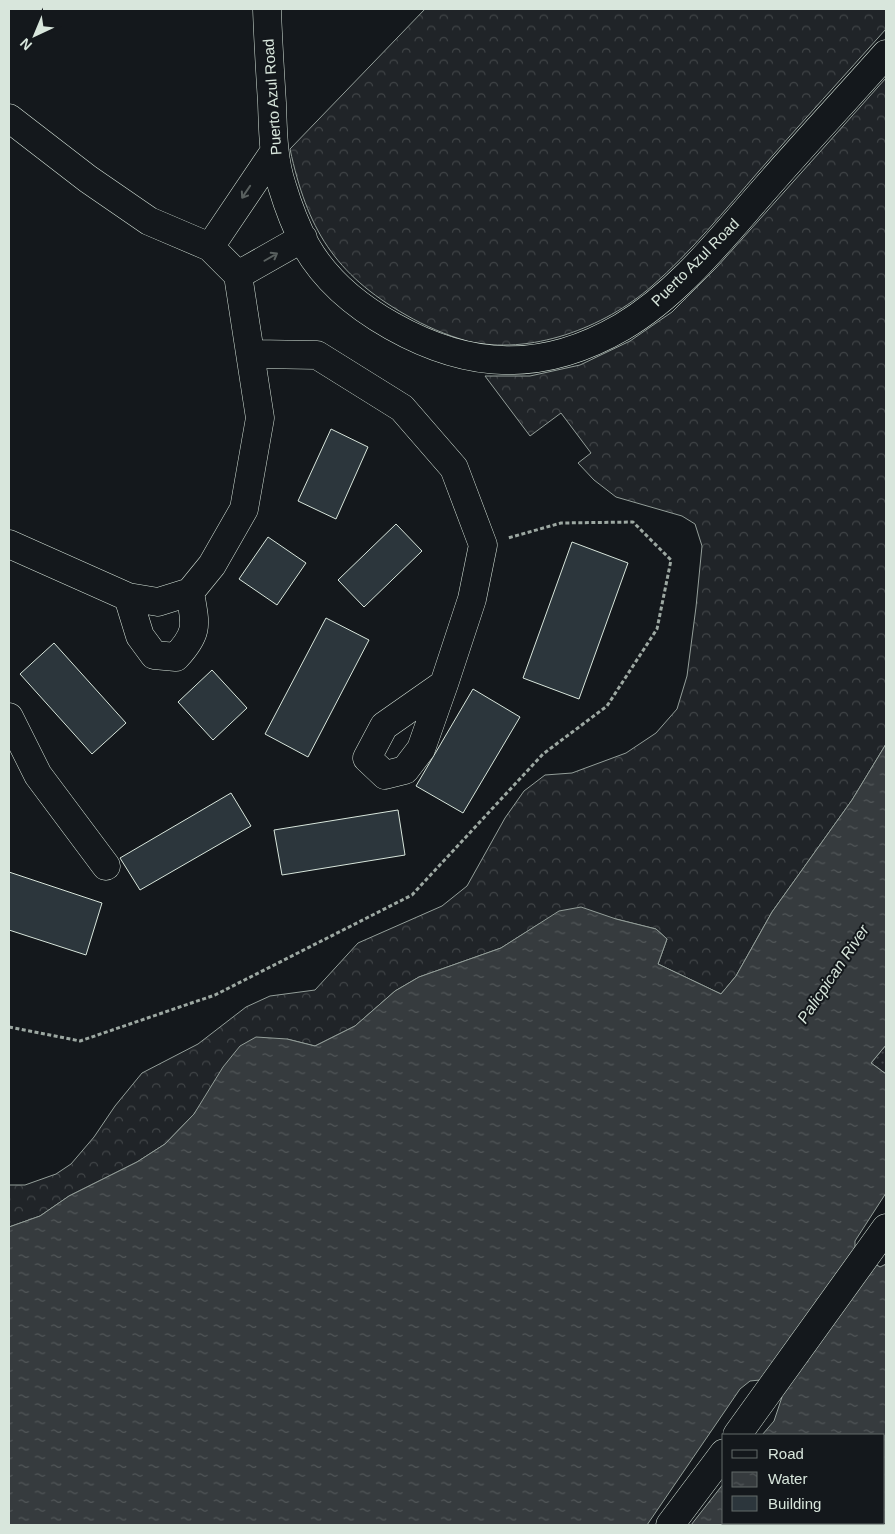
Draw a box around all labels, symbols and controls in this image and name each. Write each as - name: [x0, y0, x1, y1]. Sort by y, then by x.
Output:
- north arrow: [10, 10, 60, 60]
- text: N: [17, 35, 35, 54]
- street label: Puerto Azul Road: [259, 38, 285, 156]
- one-way arrow: [241, 185, 252, 199]
- street label: Puerto Azul Road: [648, 215, 742, 309]
- one-way arrow: [263, 252, 278, 262]
- water label: Palicpican River: [794, 921, 872, 1026]
- legend: [722, 1434, 885, 1524]
- text: Road: [768, 1445, 804, 1462]
- text: Water: [768, 1470, 807, 1487]
- text: Building: [768, 1495, 821, 1512]

